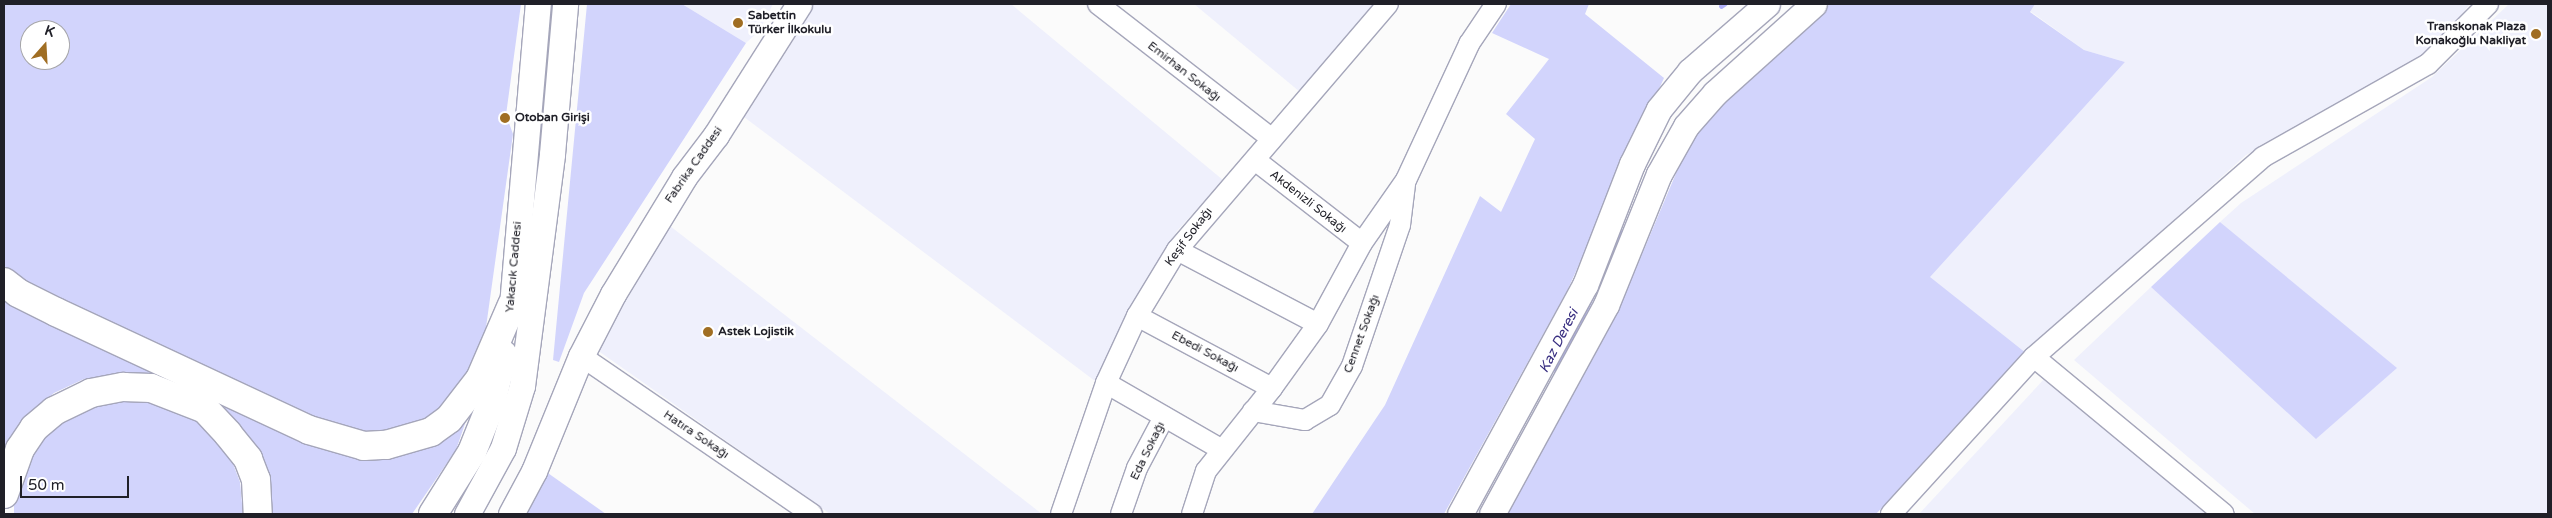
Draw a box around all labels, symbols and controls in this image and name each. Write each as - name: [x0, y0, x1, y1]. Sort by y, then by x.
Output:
- place label: Sabettin Türker İlkokulu: [748, 9, 832, 37]
- marker: Sabettin Türker İlkokulu: [732, 17, 744, 29]
- north arrow: [20, 20, 70, 70]
- place label: Transkonak Plaza Konakoğlu Nakliyat: [2415, 20, 2526, 48]
- text: K: [43, 22, 57, 41]
- marker: Transkonak Plaza Konakoğlu Nakliyat: [2530, 28, 2542, 40]
- street label: Emirhan Sokağı: [1144, 39, 1224, 105]
- place label: Otoban Girişi: [515, 111, 590, 125]
- marker: Otoban Girişi: [499, 112, 511, 124]
- street label: Fabrika Caddesi: [662, 124, 726, 206]
- street label: Akdenizli Sokağı: [1267, 168, 1349, 236]
- street label: Keşif Sokağı: [1162, 205, 1216, 269]
- street label: Yakacık Caddesi: [503, 221, 525, 313]
- street label: Cennet Sokağı: [1341, 293, 1383, 375]
- water label: Kaz Deresi: [1536, 306, 1582, 376]
- place label: Astek Lojistik: [718, 325, 794, 339]
- marker: Astek Lojistik: [702, 326, 714, 338]
- street label: Ebedi Sokağı: [1169, 328, 1241, 376]
- street label: Hatıra Sokağı: [660, 408, 732, 462]
- street label: Eda Sokağı: [1128, 419, 1168, 483]
- scale bar: [22, 466, 131, 498]
- text: 50 m: [28, 476, 65, 494]

